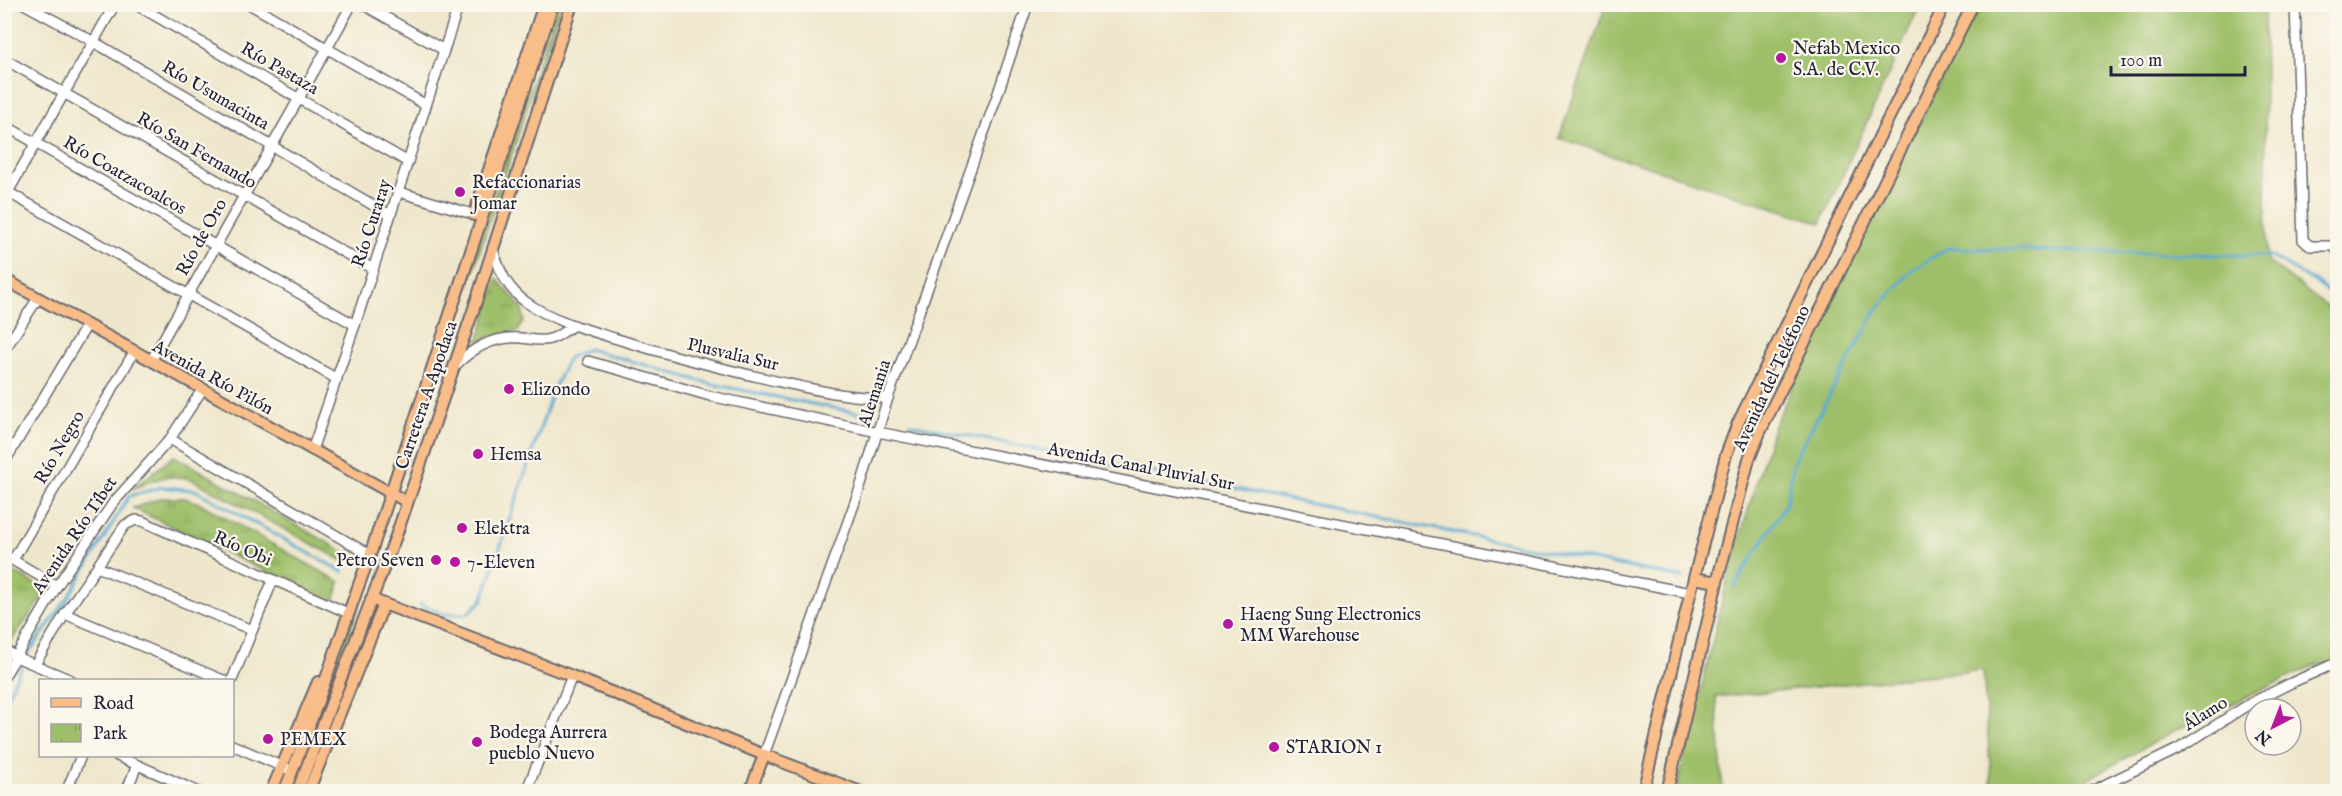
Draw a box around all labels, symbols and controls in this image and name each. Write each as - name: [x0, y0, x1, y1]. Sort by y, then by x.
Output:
- street label: Río Pastaza: [236, 38, 323, 101]
- place label: Nefab Mexico S.A. de C.V.: [1793, 38, 1900, 82]
- scale bar: [2111, 39, 2244, 77]
- text: 100 m: [2120, 50, 2162, 73]
- marker: Nefab Mexico S.A. de C.V.: [1774, 51, 1788, 65]
- street label: Río Usumacinta: [157, 56, 273, 136]
- street label: Río San Fernando: [132, 108, 261, 195]
- street label: Río Coatzacoalcos: [59, 132, 190, 221]
- place label: Refaccionarias Jomar: [470, 172, 581, 216]
- street label: Río Curaray: [347, 176, 398, 271]
- marker: Refaccionarias Jomar: [453, 185, 467, 199]
- street label: Río de Oro: [172, 195, 233, 280]
- street label: Avenida del Teléfono: [1728, 302, 1816, 456]
- street label: Carretera A Apodaca: [391, 318, 464, 473]
- street label: Plusvalia Sur: [685, 334, 781, 377]
- street label: Avenida Río Pilón: [147, 335, 277, 421]
- street label: Alemania: [853, 357, 897, 431]
- place label: Elizondo: [521, 379, 590, 402]
- marker: Elizondo: [502, 382, 516, 396]
- street label: Río Negro: [30, 407, 91, 489]
- street label: Avenida Canal Pluvial Sur: [1044, 438, 1236, 497]
- place label: Hemsa: [490, 444, 542, 467]
- marker: Hemsa: [471, 447, 485, 461]
- street label: Avenida Río Tíbet: [27, 473, 123, 600]
- place label: Elektra: [474, 518, 530, 541]
- marker: Elektra: [455, 521, 469, 535]
- street label: Río Obi: [210, 526, 275, 572]
- place label: Petro Seven: [336, 550, 424, 573]
- place label: 7-Eleven: [467, 552, 536, 575]
- marker: Petro Seven: [429, 553, 443, 567]
- marker: 7-Eleven: [448, 555, 462, 569]
- place label: Haeng Sung Electronics MM Warehouse: [1240, 604, 1421, 648]
- marker: Haeng Sung Electronics MM Warehouse: [1221, 617, 1235, 631]
- legend: [39, 679, 234, 757]
- street label: Álamo: [2177, 690, 2233, 737]
- text: Road: [93, 693, 134, 716]
- north arrow: [2243, 697, 2303, 757]
- place label: Bodega Aurrera pueblo Nuevo: [489, 722, 608, 766]
- text: Park: [93, 723, 128, 746]
- text: N: [2252, 724, 2277, 749]
- place label: PEMEX: [280, 729, 347, 752]
- marker: PEMEX: [261, 732, 275, 746]
- marker: Bodega Aurrera pueblo Nuevo: [470, 735, 484, 749]
- place label: STARION 1: [1286, 737, 1382, 760]
- marker: STARION 1: [1267, 740, 1281, 754]

